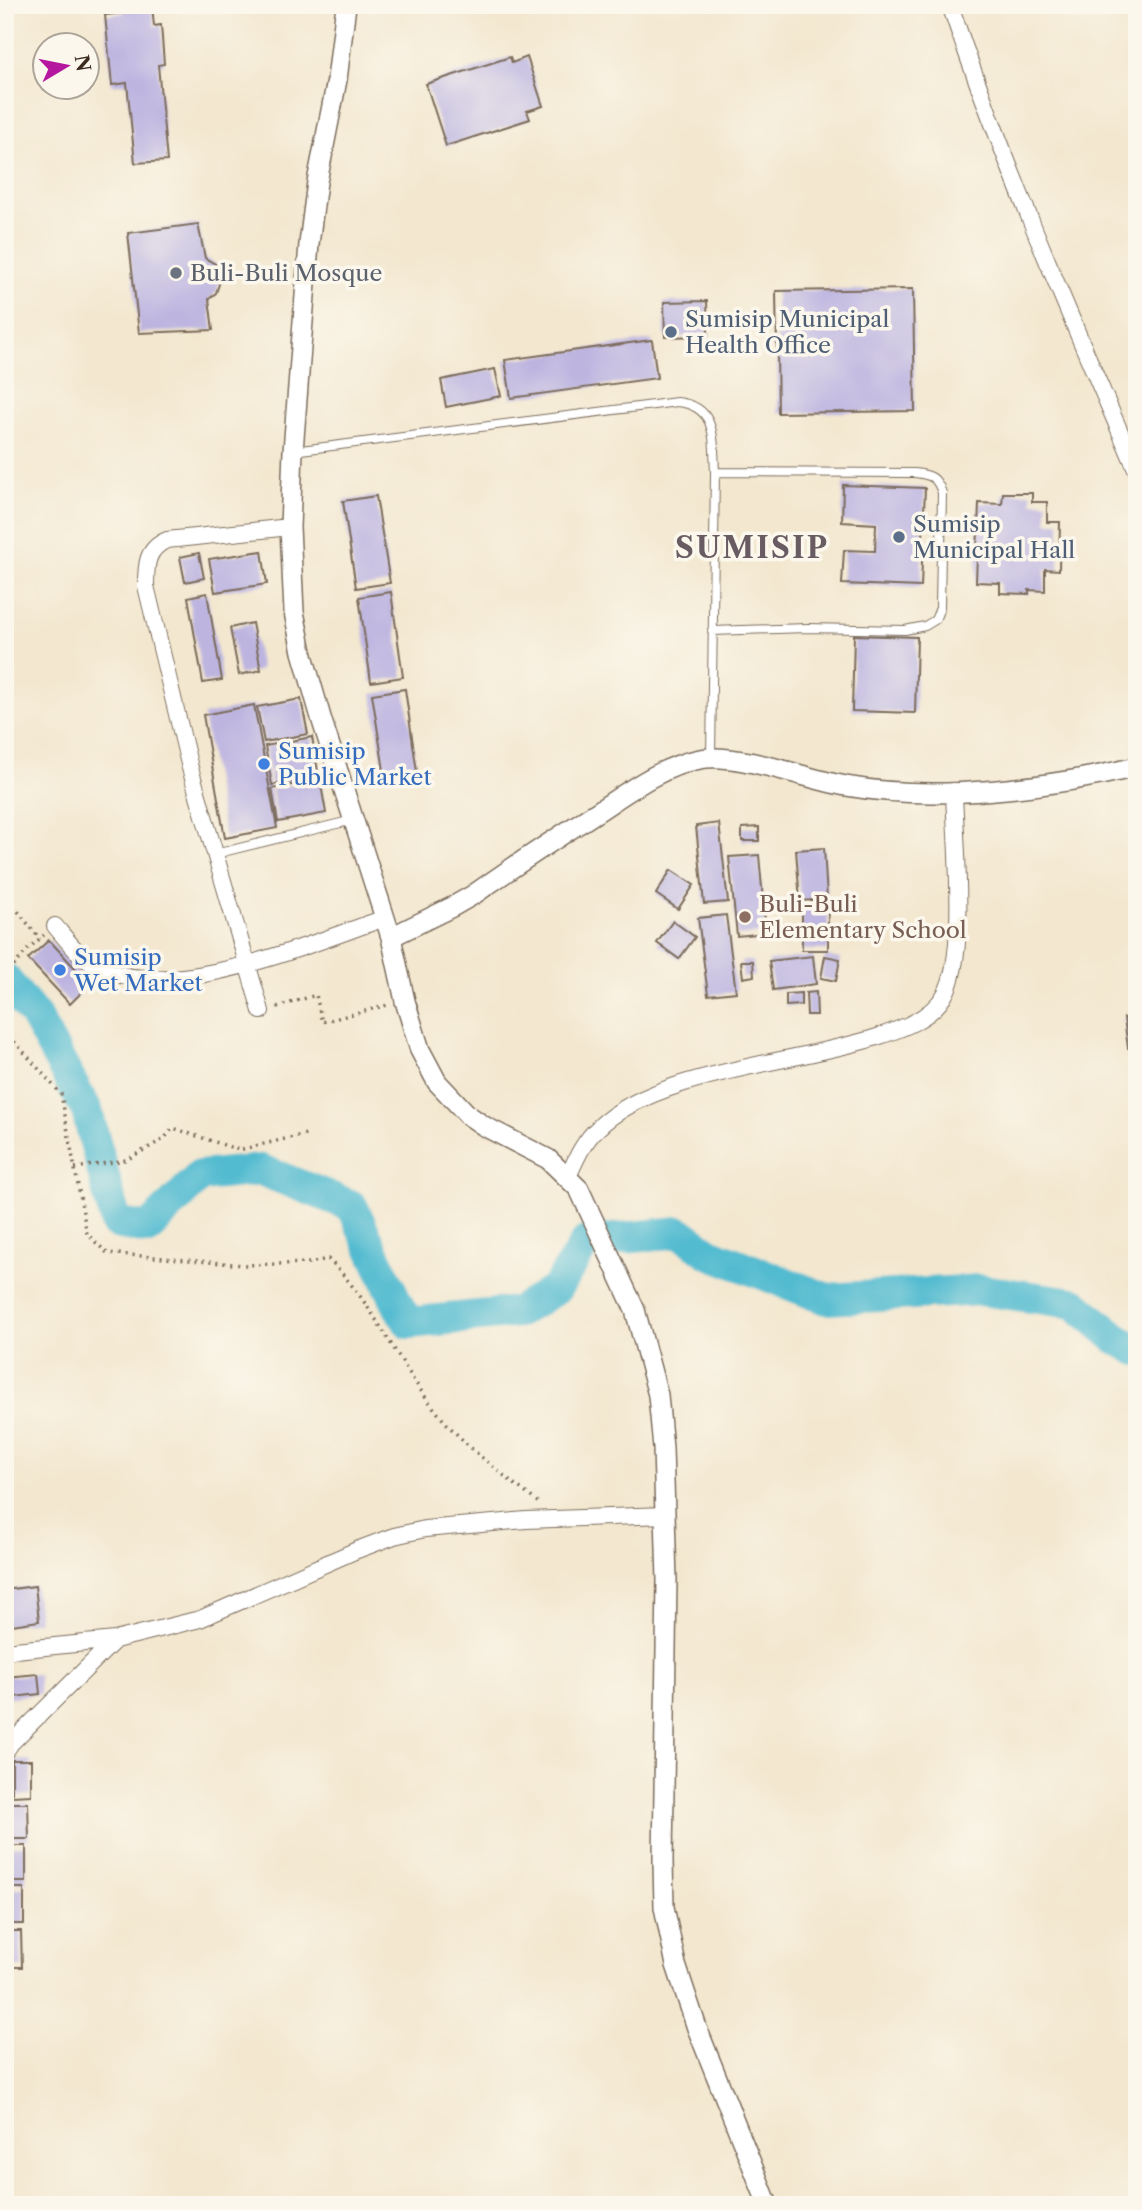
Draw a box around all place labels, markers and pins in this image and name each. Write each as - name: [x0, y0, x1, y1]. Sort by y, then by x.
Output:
- place label: Buli-Buli Mosque: [190, 259, 382, 287]
- marker: Buli-Buli Mosque: [168, 265, 184, 281]
- place label: Sumisip Municipal Health Office: [685, 305, 889, 359]
- marker: Sumisip Municipal Health Office: [663, 324, 679, 340]
- place label: Sumisip Municipal Hall: [913, 510, 1075, 564]
- marker: Sumisip Municipal Hall: [891, 529, 907, 545]
- place label: Sumisip Public Market: [278, 737, 432, 791]
- marker: Sumisip Public Market: [256, 756, 272, 772]
- place label: Buli-Buli Elementary School: [759, 890, 967, 944]
- marker: Buli-Buli Elementary School: [737, 909, 753, 925]
- place label: Sumisip Wet Market: [73, 943, 203, 997]
- marker: Sumisip Wet Market: [52, 962, 68, 978]

